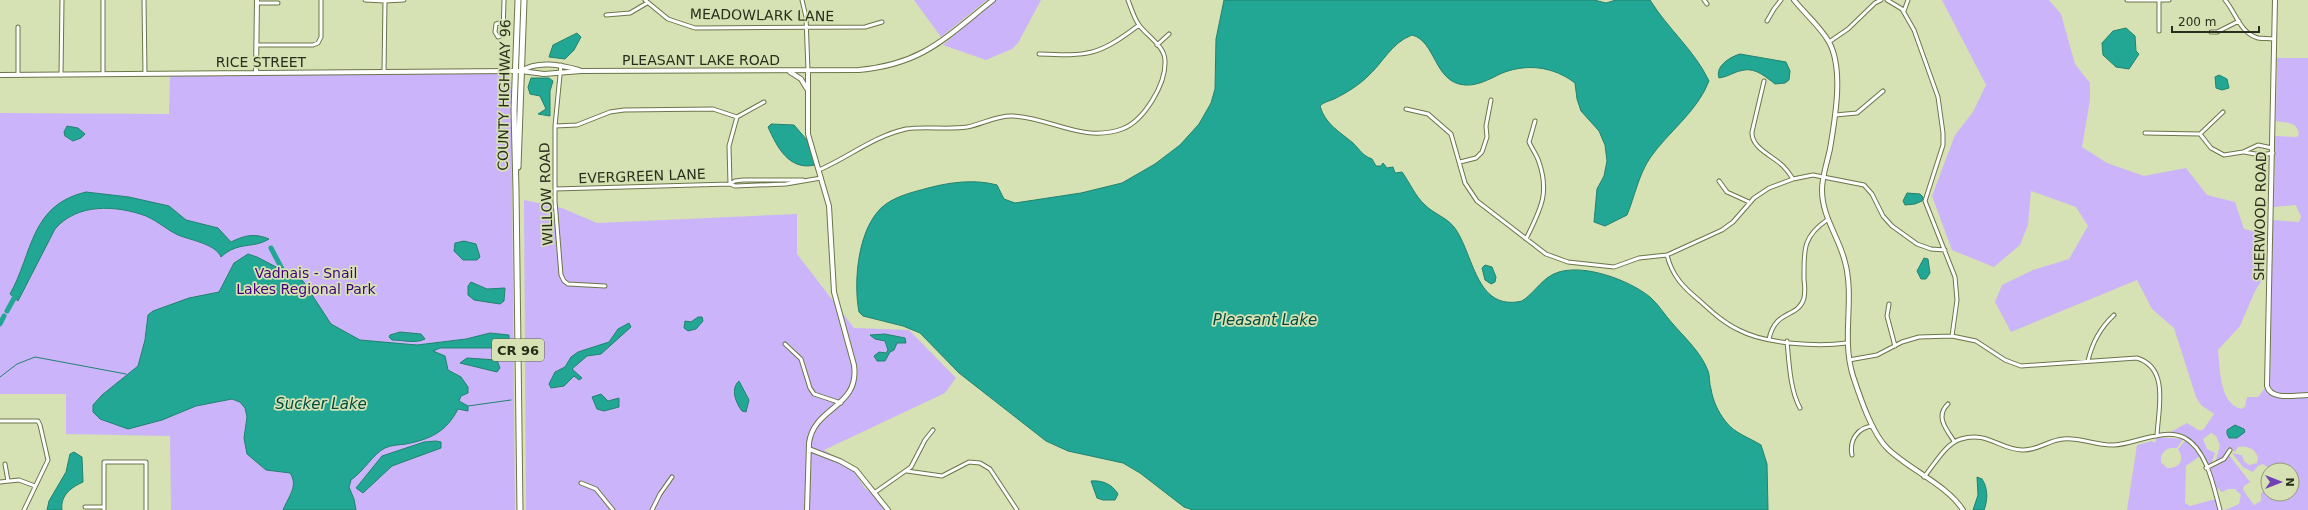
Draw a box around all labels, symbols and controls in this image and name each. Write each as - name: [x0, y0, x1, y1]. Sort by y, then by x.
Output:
- street label: MEADOWLARK LANE: [690, 6, 834, 24]
- scale bar: [2172, 8, 2259, 34]
- text: 200 m: [2178, 15, 2216, 29]
- street label: COUNTY HIGHWAY 96: [495, 19, 513, 171]
- street label: PLEASANT LAKE ROAD: [622, 52, 780, 68]
- street label: RICE STREET: [216, 54, 307, 70]
- street label: WILLOW ROAD: [536, 142, 556, 246]
- street label: SHERWOOD ROAD: [2251, 151, 2269, 281]
- street label: EVERGREEN LANE: [578, 166, 706, 186]
- park label: Vadnais - Snail Lakes Regional Park: [236, 265, 377, 297]
- water label: Pleasant Lake: [1213, 311, 1317, 329]
- road number: CR 96: [492, 339, 544, 361]
- water label: Sucker Lake: [275, 395, 367, 413]
- north arrow: [2260, 462, 2300, 502]
- text: N: [2283, 477, 2296, 487]

